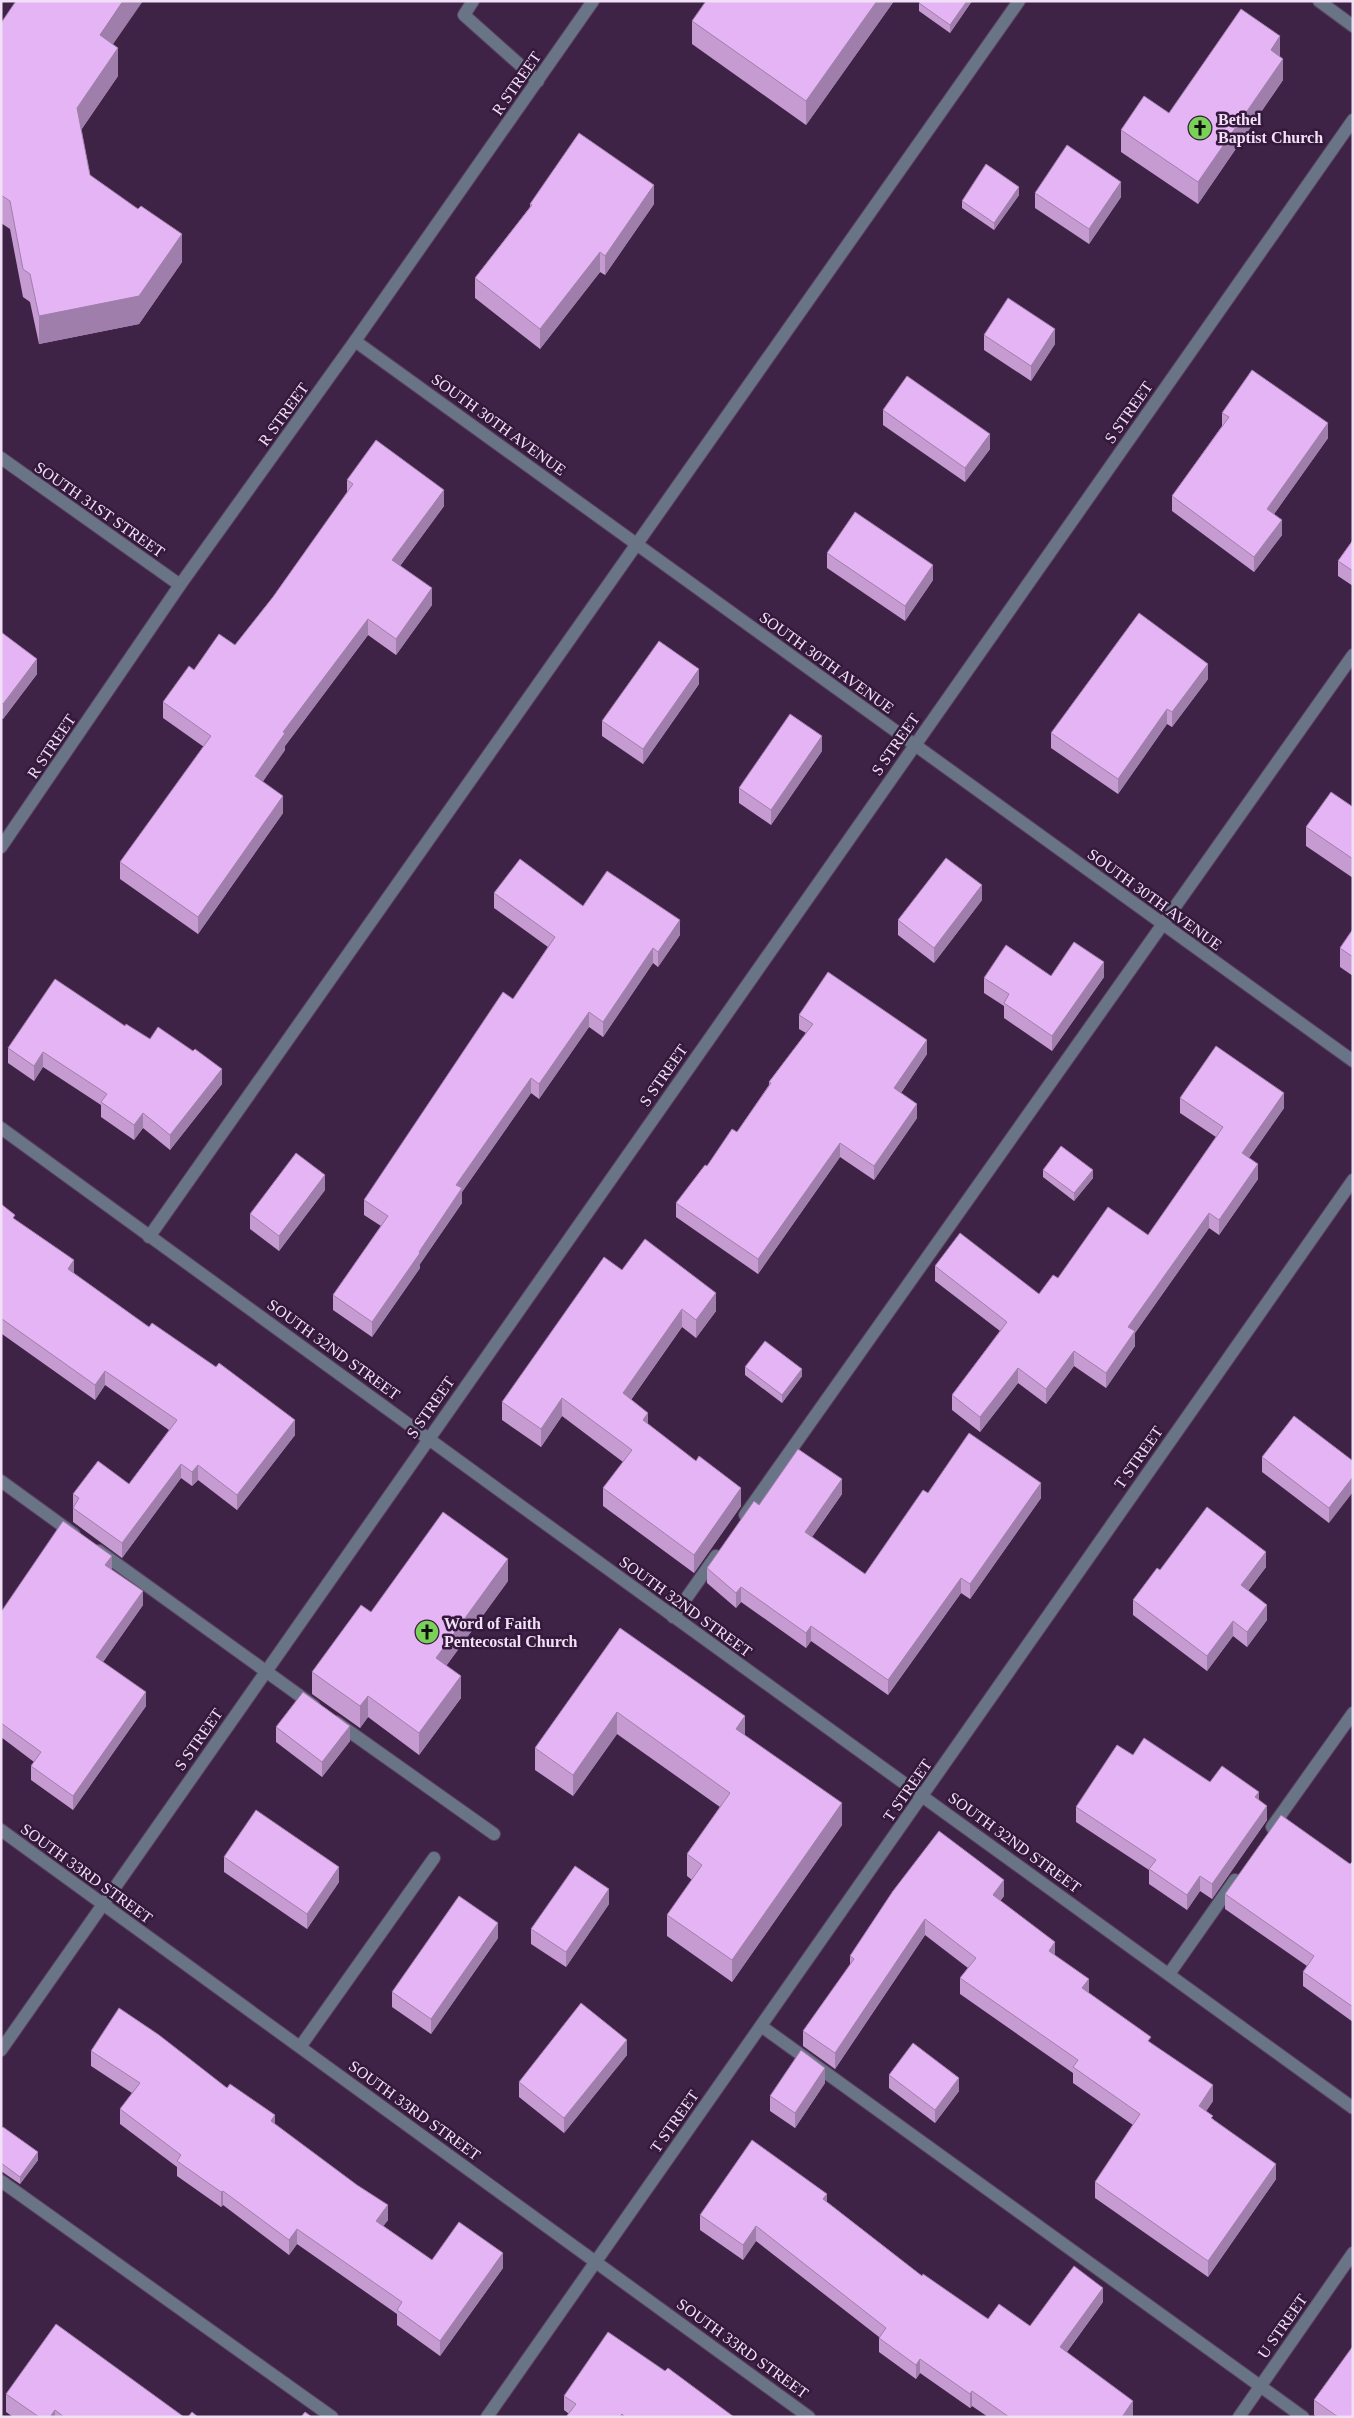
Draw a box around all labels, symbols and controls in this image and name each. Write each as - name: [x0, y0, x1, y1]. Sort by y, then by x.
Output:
- street label: R STREET: [488, 48, 545, 118]
- place label: Bethel Baptist Church: [1218, 111, 1323, 147]
- church icon: Bethel Baptist Church: [1187, 115, 1213, 141]
- street label: SOUTH 30TH AVENUE: [428, 370, 569, 479]
- street label: S STREET: [1101, 378, 1156, 446]
- street label: R STREET: [255, 379, 312, 449]
- street label: SOUTH 31ST STREET: [32, 458, 168, 561]
- street label: SOUTH 30TH AVENUE: [756, 608, 897, 717]
- street label: S STREET: [868, 710, 923, 778]
- street label: R STREET: [24, 711, 79, 781]
- street label: SOUTH 30TH AVENUE: [1084, 845, 1225, 954]
- street label: S STREET: [636, 1041, 691, 1109]
- street label: SOUTH 32ND STREET: [264, 1296, 403, 1403]
- street label: S STREET: [403, 1373, 458, 1441]
- street label: T STREET: [1111, 1423, 1166, 1492]
- street label: SOUTH 32ND STREET: [616, 1553, 755, 1660]
- place label: Word of Faith Pentecostal Church: [444, 1615, 578, 1650]
- church icon: Word of Faith Pentecostal Church: [414, 1619, 440, 1645]
- street label: S STREET: [171, 1705, 226, 1773]
- street label: T STREET: [880, 1756, 935, 1825]
- street label: SOUTH 32ND STREET: [945, 1789, 1084, 1896]
- street label: SOUTH 33RD STREET: [18, 1820, 156, 1927]
- street label: SOUTH 33RD STREET: [346, 2057, 484, 2164]
- street label: T STREET: [647, 2087, 702, 2156]
- street label: U STREET: [1254, 2291, 1311, 2362]
- street label: SOUTH 33RD STREET: [674, 2295, 812, 2402]

